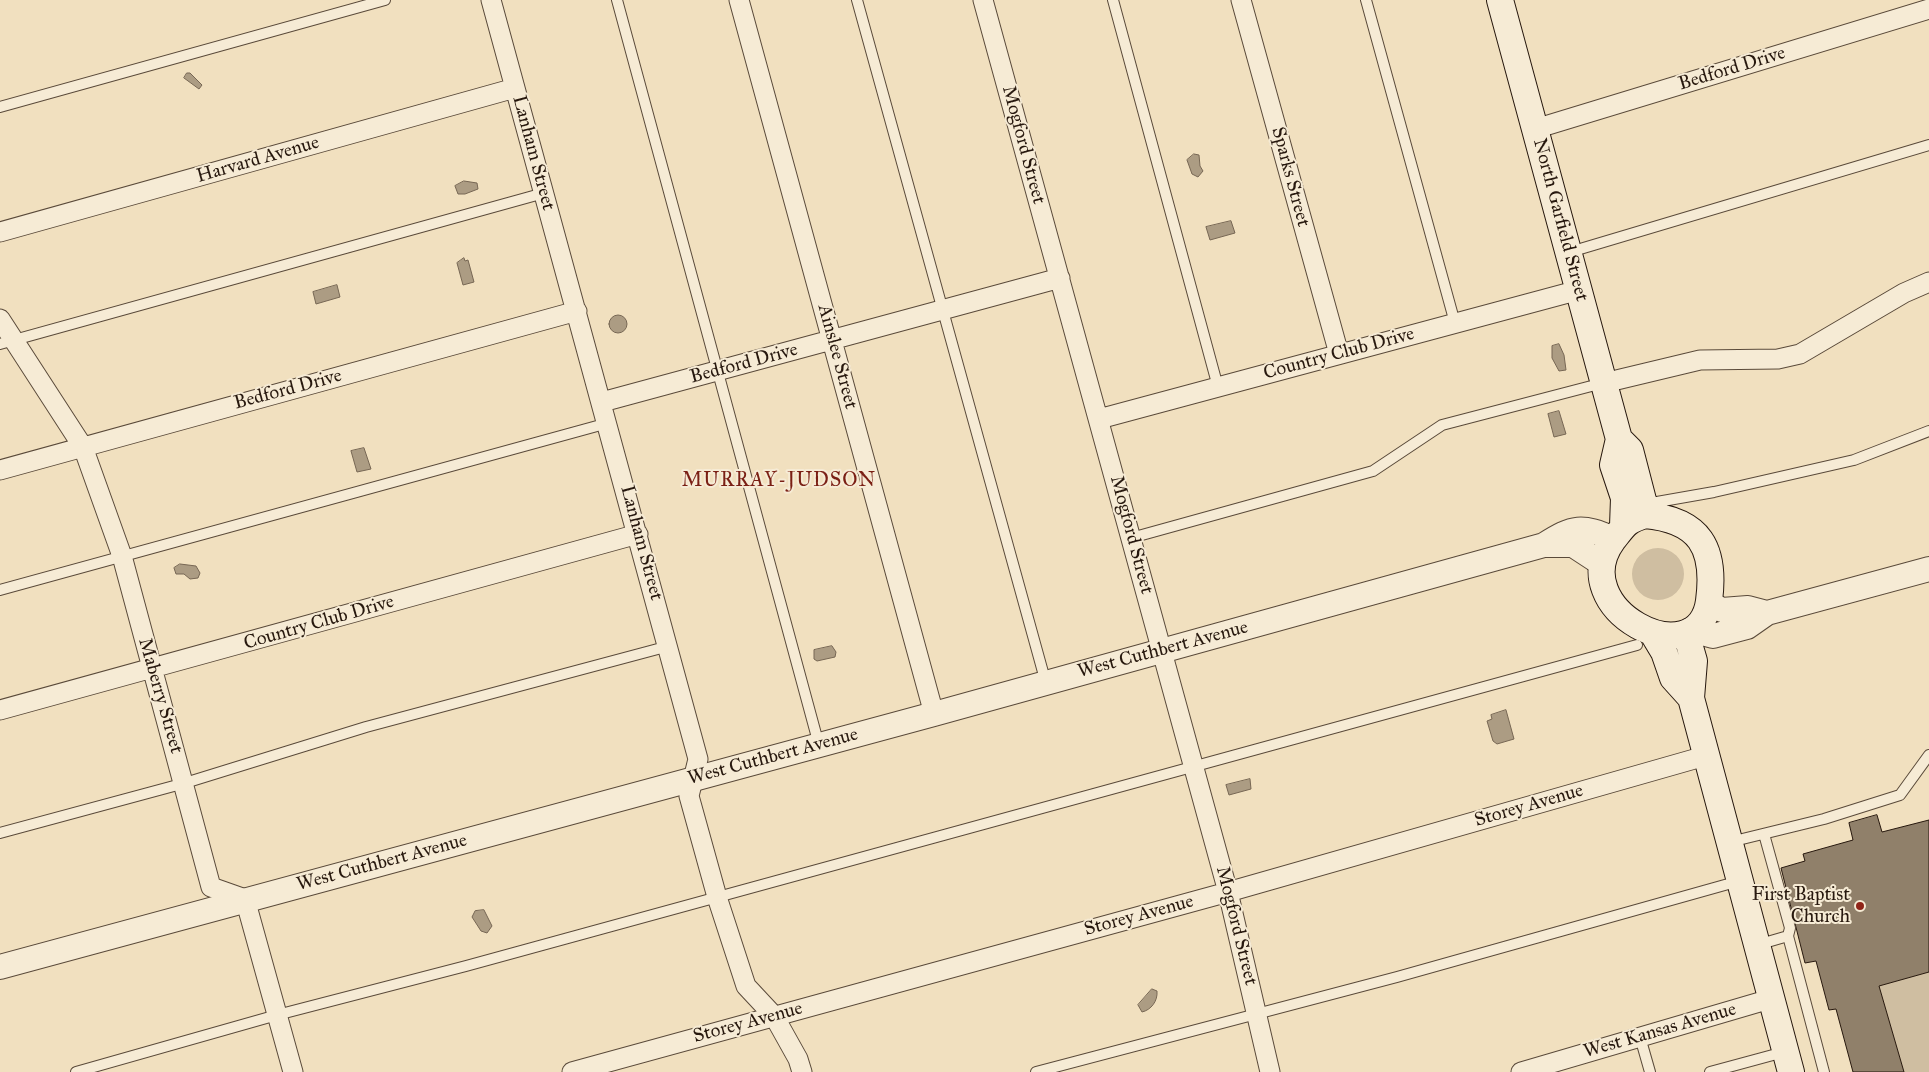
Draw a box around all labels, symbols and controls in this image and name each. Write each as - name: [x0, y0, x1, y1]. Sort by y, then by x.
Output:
- street label: Bedford Drive: [1676, 42, 1788, 96]
- street label: Mogford Street: [996, 83, 1050, 207]
- street label: Lanham Street: [507, 93, 559, 213]
- street label: Sparks Street: [1266, 125, 1314, 229]
- street label: Harvard Avenue: [194, 132, 322, 188]
- street label: North Garfield Street: [1527, 136, 1593, 304]
- street label: Ainslee Street: [812, 302, 862, 412]
- street label: Country Club Drive: [1261, 323, 1417, 385]
- street label: Bedford Drive: [688, 339, 800, 389]
- street label: Bedford Drive: [232, 365, 344, 415]
- district label: MURRAY-JUDSON: [680, 469, 878, 493]
- street label: Mogford Street: [1104, 473, 1158, 597]
- street label: Lanham Street: [615, 483, 667, 603]
- street label: Country Club Drive: [241, 591, 397, 655]
- street label: West Cuthbert Avenue: [1075, 616, 1251, 684]
- street label: Maberry Street: [133, 636, 187, 756]
- street label: West Cuthbert Avenue: [685, 723, 861, 791]
- street label: Storey Avenue: [1472, 780, 1586, 832]
- street label: West Cuthbert Avenue: [294, 829, 470, 897]
- street label: Mogford Street: [1210, 864, 1262, 988]
- place label: First Baptist Church: [1752, 884, 1850, 928]
- street label: Storey Avenue: [1082, 890, 1196, 942]
- marker: First Baptist Church: [1854, 900, 1866, 912]
- street label: Storey Avenue: [691, 997, 805, 1049]
- street label: West Kansas Avenue: [1581, 998, 1739, 1064]

